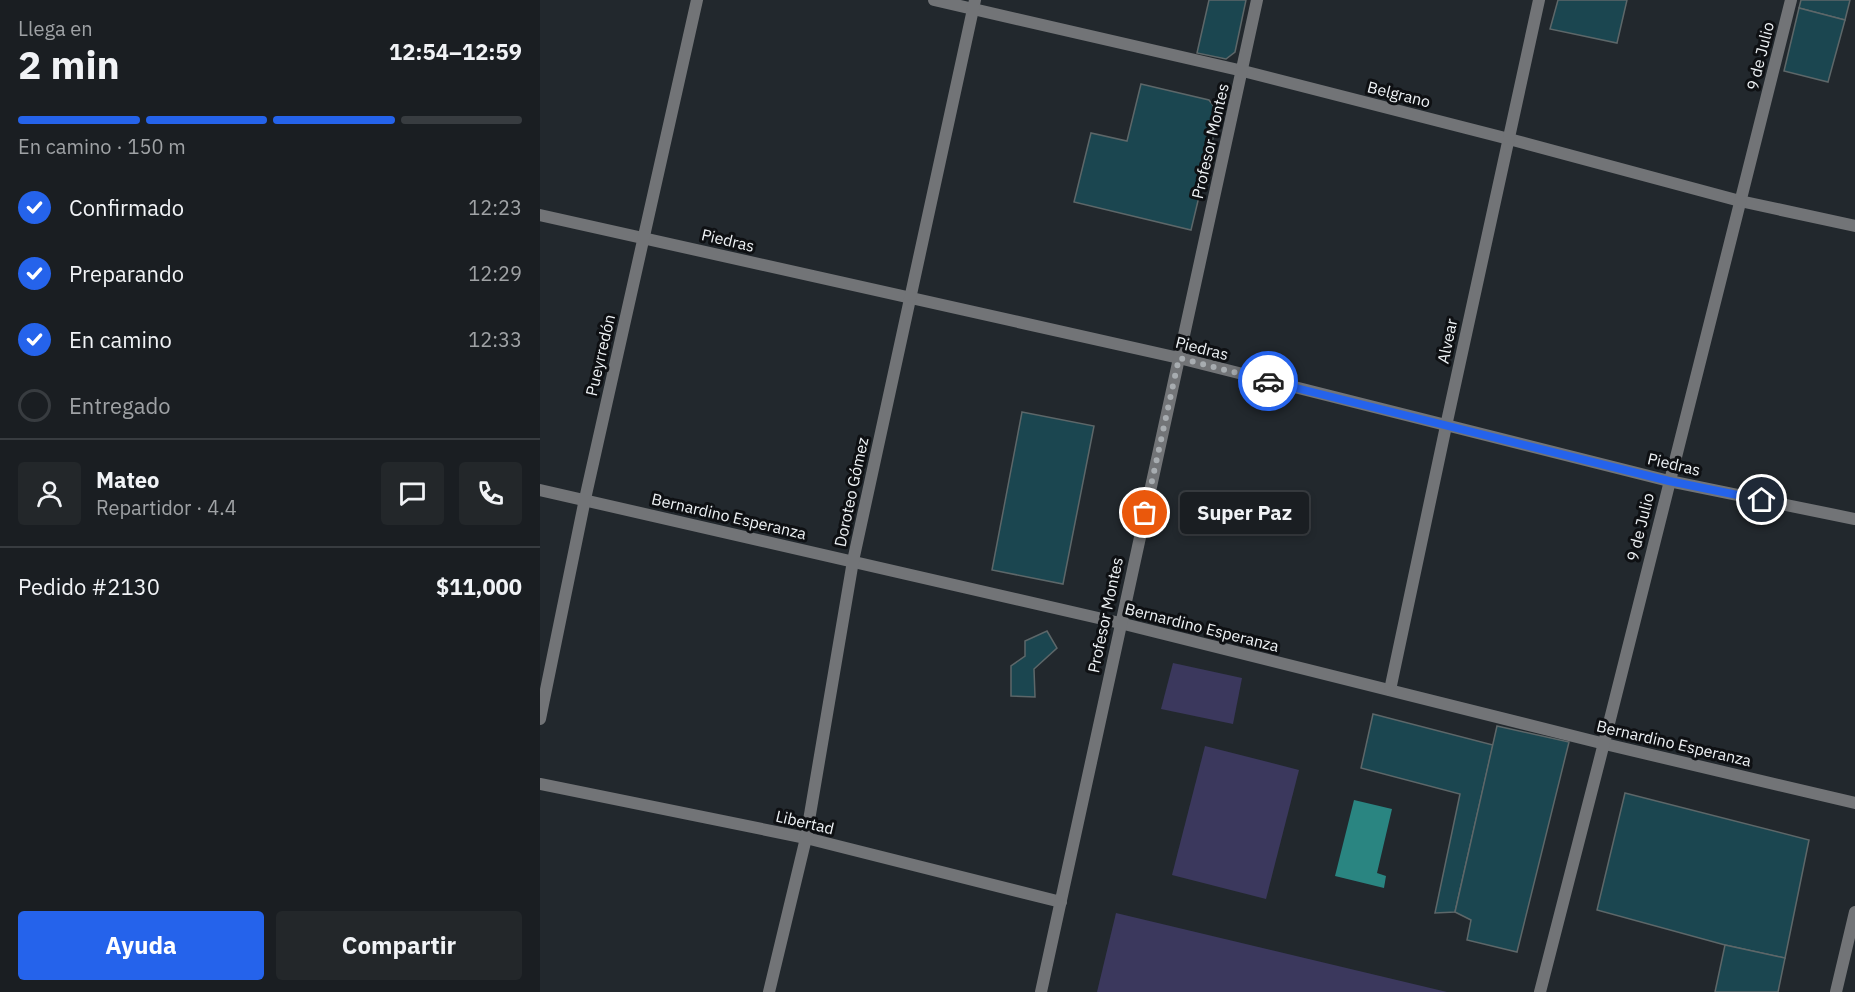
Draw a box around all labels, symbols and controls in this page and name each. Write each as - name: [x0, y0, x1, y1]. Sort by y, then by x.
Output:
- text: Llega en: [18, 15, 93, 42]
- street label: 9 de Julio: [1742, 20, 1778, 92]
- text: 12:54–12:59: [389, 37, 522, 66]
- text: 2 min: [18, 39, 120, 90]
- street label: Belgrano: [1365, 77, 1433, 112]
- street label: Profesor Montes: [1187, 81, 1233, 201]
- text: En camino · 150 m: [18, 133, 186, 160]
- icon: check: [18, 191, 51, 224]
- text: Confirmado: [69, 193, 184, 222]
- text: 12:23: [468, 194, 522, 221]
- street label: Piedras: [699, 224, 757, 256]
- icon: check: [18, 257, 51, 290]
- text: Preparando: [69, 259, 184, 288]
- text: 12:29: [468, 260, 522, 287]
- street label: Pueyrredón: [581, 312, 619, 398]
- street label: Alvear: [1432, 317, 1462, 365]
- icon: check: [18, 323, 51, 356]
- text: En camino: [69, 325, 172, 354]
- text: 12:33: [468, 326, 522, 353]
- street label: Piedras: [1173, 332, 1231, 364]
- courier: [1238, 351, 1298, 411]
- icon: car: [1252, 365, 1285, 398]
- text: Entregado: [69, 391, 170, 420]
- street label: Doroteo Gómez: [830, 435, 872, 549]
- street label: Piedras: [1645, 448, 1703, 480]
- button: person: [18, 462, 81, 525]
- button: chat: [381, 462, 444, 525]
- button: phone: [459, 462, 522, 525]
- text: Mateo: [96, 465, 160, 494]
- pin: [1736, 474, 1787, 525]
- icon: home: [1745, 483, 1778, 516]
- pin: [1119, 487, 1170, 538]
- street label: Bernardino Esperanza: [650, 488, 809, 544]
- street label: 9 de Julio: [1622, 491, 1658, 563]
- callout: Super Paz: [1181, 492, 1310, 534]
- text: Repartidor · 4.4: [96, 494, 237, 521]
- icon: bag: [1128, 496, 1161, 529]
- text: Super Paz: [1197, 499, 1292, 526]
- street label: Profesor Montes: [1083, 555, 1127, 675]
- text: Pedido #2130: [18, 572, 160, 601]
- text: $11,000: [436, 572, 522, 601]
- street label: Bernardino Esperanza: [1123, 598, 1282, 656]
- street label: Bernardino Esperanza: [1595, 715, 1754, 771]
- street label: Libertad: [774, 806, 836, 838]
- button: Ayuda: [18, 911, 264, 980]
- button: Compartir: [276, 911, 522, 980]

